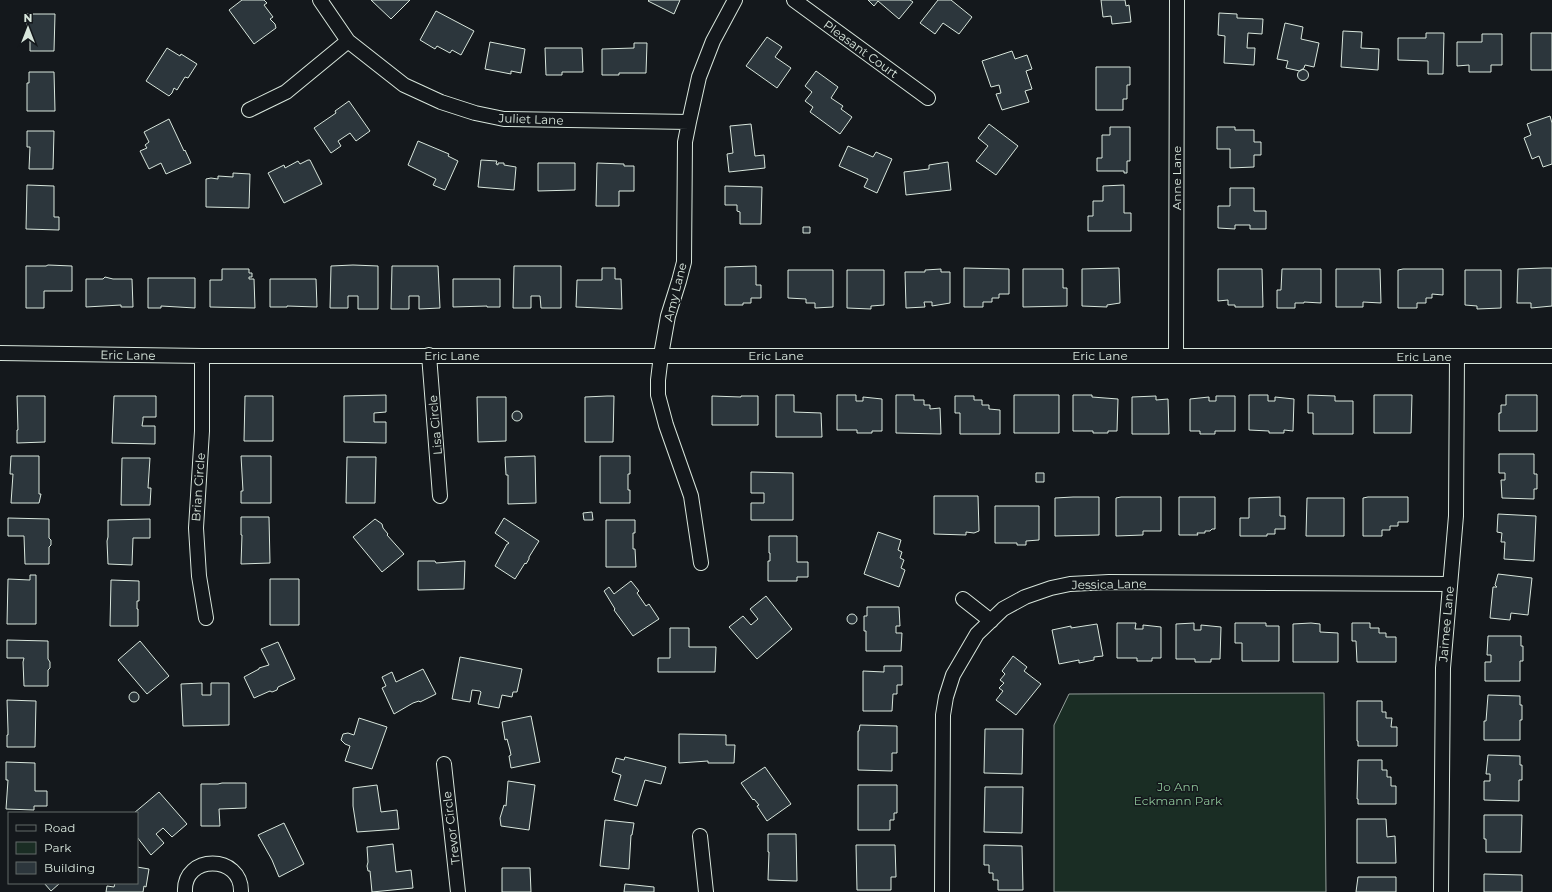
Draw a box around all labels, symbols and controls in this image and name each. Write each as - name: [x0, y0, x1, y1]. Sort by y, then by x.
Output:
- north arrow: [8, 8, 48, 48]
- text: N: [24, 11, 32, 25]
- street label: Pleasant Court: [821, 17, 901, 81]
- street label: Juliet Lane: [497, 110, 564, 128]
- street label: Anne Lane: [1169, 146, 1184, 210]
- street label: Amy Lane: [660, 261, 690, 323]
- street label: Eric Lane: [100, 347, 156, 363]
- street label: Eric Lane: [424, 348, 480, 363]
- street label: Eric Lane: [748, 348, 804, 363]
- street label: Eric Lane: [1072, 348, 1128, 363]
- street label: Eric Lane: [1396, 349, 1452, 364]
- street label: Lisa Circle: [425, 394, 445, 456]
- street label: Brian Circle: [188, 452, 208, 522]
- street label: Jessica Lane: [1071, 576, 1146, 592]
- street label: Jaimee Lane: [1435, 585, 1457, 664]
- park label: Jo Ann Eckmann Park: [1134, 779, 1223, 808]
- street label: Trevor Circle: [439, 790, 463, 866]
- legend: [8, 812, 138, 884]
- text: Road: [44, 820, 75, 835]
- text: Park: [44, 840, 72, 855]
- text: Building: [44, 860, 95, 875]

